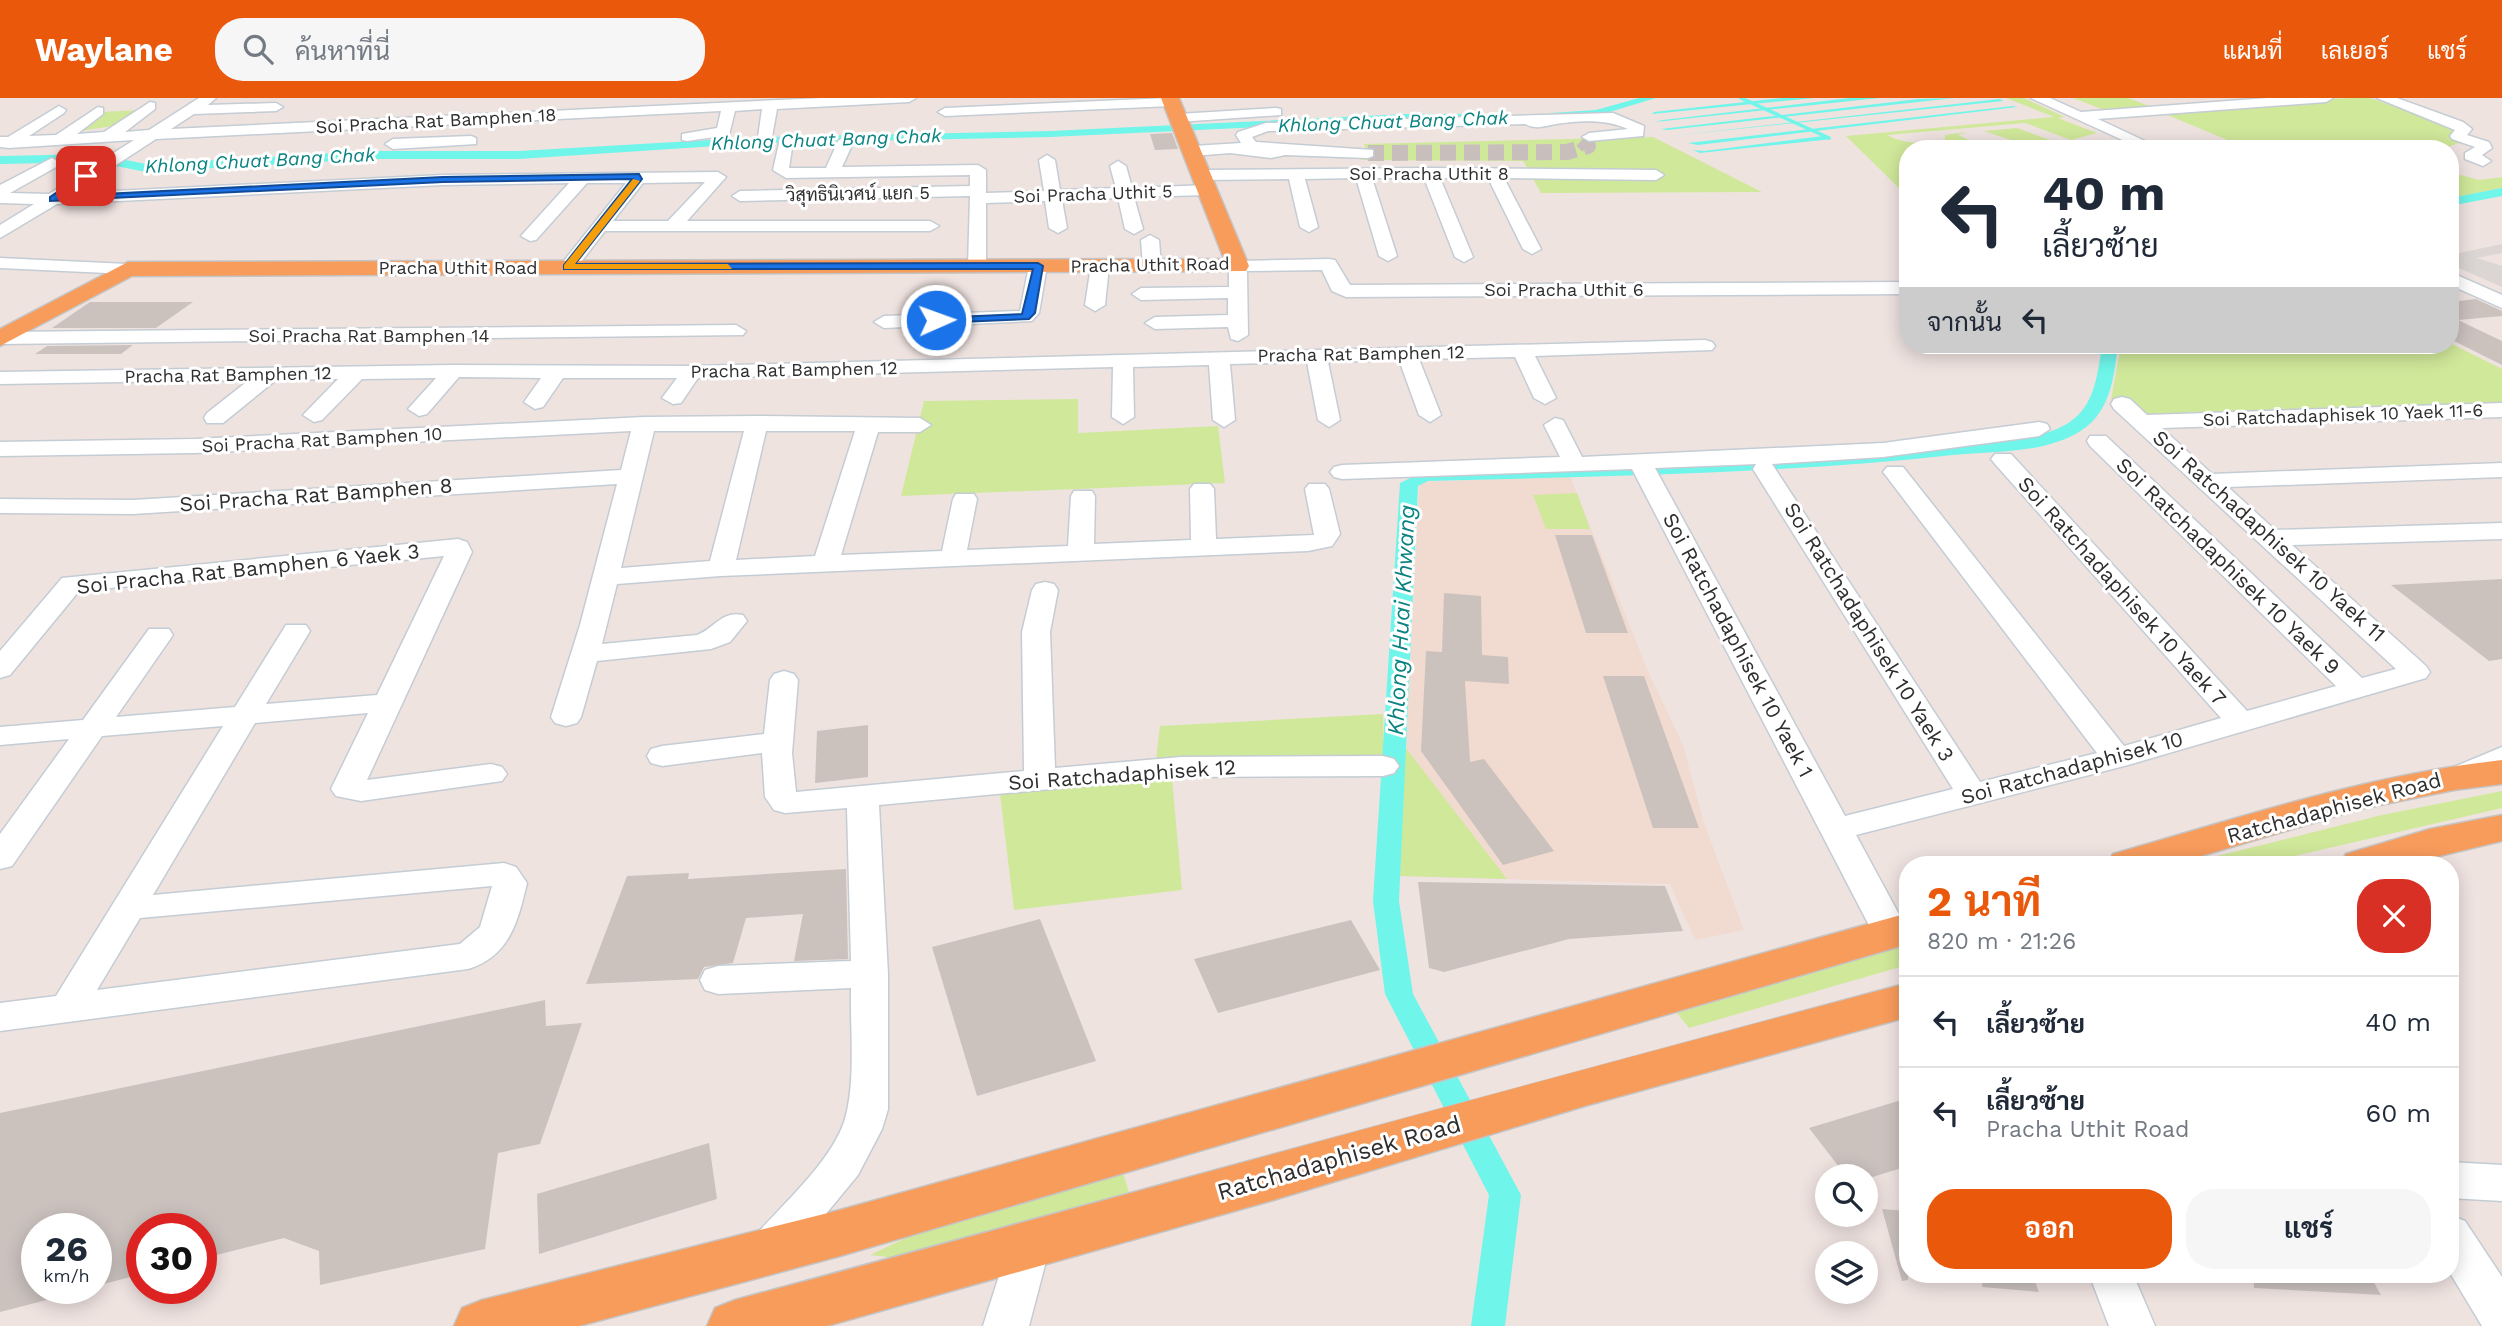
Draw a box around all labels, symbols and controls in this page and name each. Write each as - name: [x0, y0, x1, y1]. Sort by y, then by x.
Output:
- search box: [215, 18, 705, 81]
- text: Waylane: [35, 30, 173, 69]
- icon: search: [239, 30, 277, 68]
- text: ค้นหาที่นี่: [295, 36, 390, 66]
- text: แผนที่: [2223, 37, 2283, 65]
- text: เลเยอร์: [2321, 37, 2389, 65]
- text: แชร์: [2427, 37, 2467, 65]
- street label: Soi Pracha Rat Bamphen 18: [315, 104, 557, 137]
- water label: Khlong Chuat Bang Chak: [1277, 106, 1509, 137]
- water label: Khlong Chuat Bang Chak: [710, 124, 942, 155]
- water label: Khlong Chuat Bang Chak: [144, 143, 376, 178]
- pin: [56, 146, 116, 206]
- icon: arrive: [67, 157, 105, 195]
- street label: Soi Pracha Uthit 8: [1349, 163, 1509, 184]
- text: 40 m: [2042, 164, 2165, 222]
- icon: left: [1927, 168, 2018, 259]
- street label: วิสุทธินิเวศน์ แยก 5: [785, 180, 930, 207]
- street label: Soi Pracha Uthit 5: [1013, 180, 1173, 207]
- text: เลี้ยวซ้าย: [2042, 227, 2159, 265]
- street label: Pracha Uthit Road: [1070, 253, 1230, 276]
- street label: Pracha Uthit Road: [378, 257, 538, 278]
- street label: Soi Pracha Uthit 6: [1484, 279, 1644, 300]
- position arrow: [899, 283, 973, 357]
- icon: left: [2016, 301, 2054, 339]
- text: จากนั้น: [1927, 307, 2002, 337]
- street label: Soi Pracha Rat Bamphen 14: [249, 325, 489, 346]
- street label: Pracha Rat Bamphen 12: [1257, 341, 1465, 366]
- street label: Pracha Rat Bamphen 12: [690, 357, 898, 382]
- street label: Pracha Rat Bamphen 12: [124, 362, 332, 387]
- street label: Soi Ratchadaphisek 10 Yaek 11-6: [2202, 399, 2484, 430]
- street label: Soi Pracha Rat Bamphen 10: [201, 423, 443, 456]
- street label: Soi Ratchadaphisek 10 Yaek 11: [2148, 425, 2391, 647]
- street label: Soi Ratchadaphisek 10 Yaek 9: [2111, 452, 2345, 679]
- street label: Soi Ratchadaphisek 10 Yaek 7: [2013, 471, 2232, 710]
- street label: Soi Pracha Rat Bamphen 8: [179, 472, 453, 517]
- street label: Soi Ratchadaphisek 10 Yaek 3: [1779, 498, 1960, 766]
- water label: Khlong Huai Khwang: [1382, 504, 1421, 736]
- street label: Soi Ratchadaphisek 10 Yaek 1: [1658, 508, 1819, 781]
- street label: Soi Pracha Rat Bamphen 6 Yaek 3: [75, 538, 421, 599]
- street label: Soi Ratchadaphisek 10: [1958, 726, 2186, 809]
- street label: Soi Ratchadaphisek 12: [1007, 754, 1237, 795]
- street label: Ratchadaphisek Road: [2224, 767, 2444, 848]
- text: 2 นาที: [1927, 877, 2041, 926]
- button: close: [2357, 879, 2431, 953]
- text: 820 m · 21:26: [1927, 928, 2076, 955]
- icon: left: [1927, 1003, 1965, 1041]
- text: 40 m: [2365, 1007, 2431, 1037]
- text: เลี้ยวซ้าย: [1986, 1009, 2085, 1039]
- text: เลี้ยวซ้าย: [1986, 1086, 2085, 1116]
- icon: left: [1927, 1094, 1965, 1132]
- text: 60 m: [2365, 1098, 2431, 1128]
- street label: Ratchadaphisek Road: [1214, 1110, 1464, 1206]
- text: Pracha Uthit Road: [1986, 1116, 2189, 1143]
- map controls: [1815, 1164, 1878, 1304]
- button: search: [1815, 1164, 1878, 1227]
- button: ออก: [1927, 1189, 2172, 1269]
- button: แชร์: [2186, 1189, 2431, 1269]
- speed limit sign: 30: [126, 1213, 217, 1304]
- text: 26: [45, 1228, 88, 1270]
- button: layers: [1815, 1241, 1878, 1304]
- text: km/h: [43, 1265, 90, 1286]

